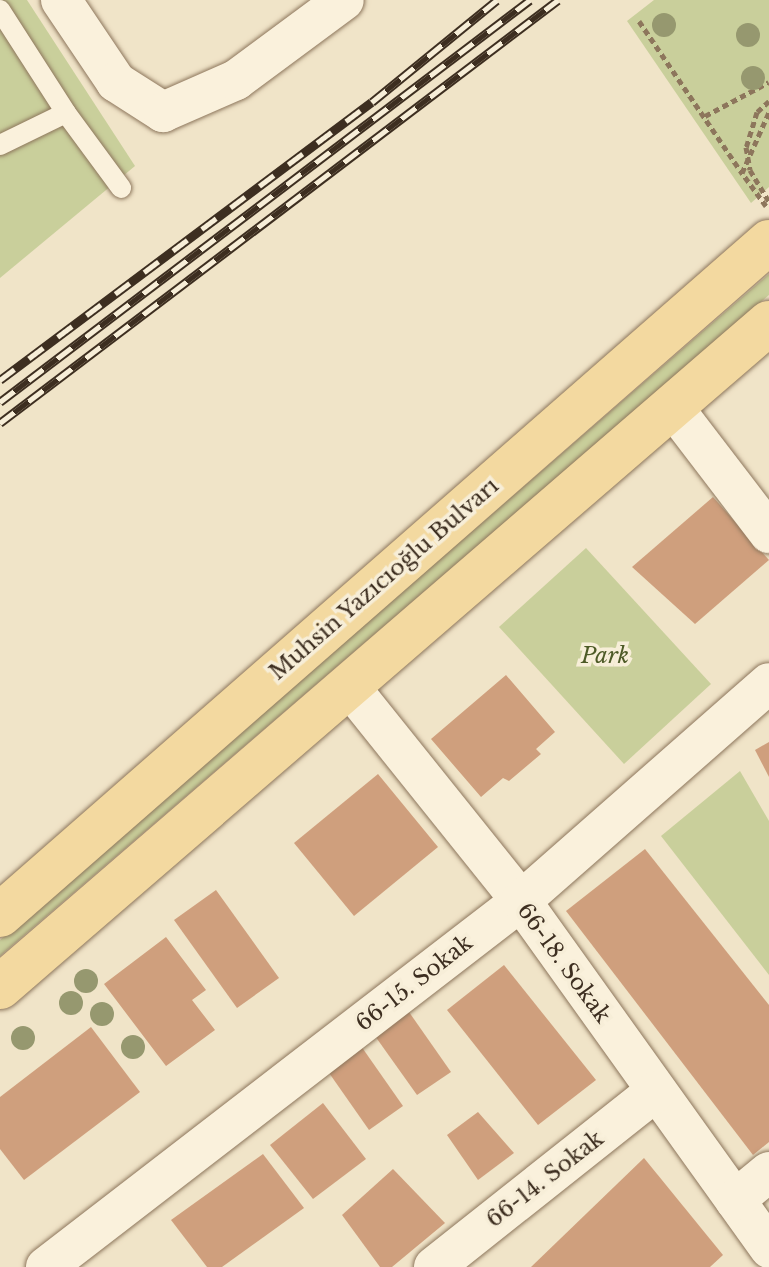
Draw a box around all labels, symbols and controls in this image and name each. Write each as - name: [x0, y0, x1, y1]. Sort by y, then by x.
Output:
- street label: Muhsin Yazıcıoğlu Bulvarı: [264, 472, 504, 686]
- park label: Park: [581, 643, 629, 669]
- street label: 66-18. Sokak: [512, 898, 616, 1028]
- street label: 66-15. Sokak: [350, 929, 478, 1037]
- street label: 66-14. Sokak: [481, 1125, 609, 1233]

